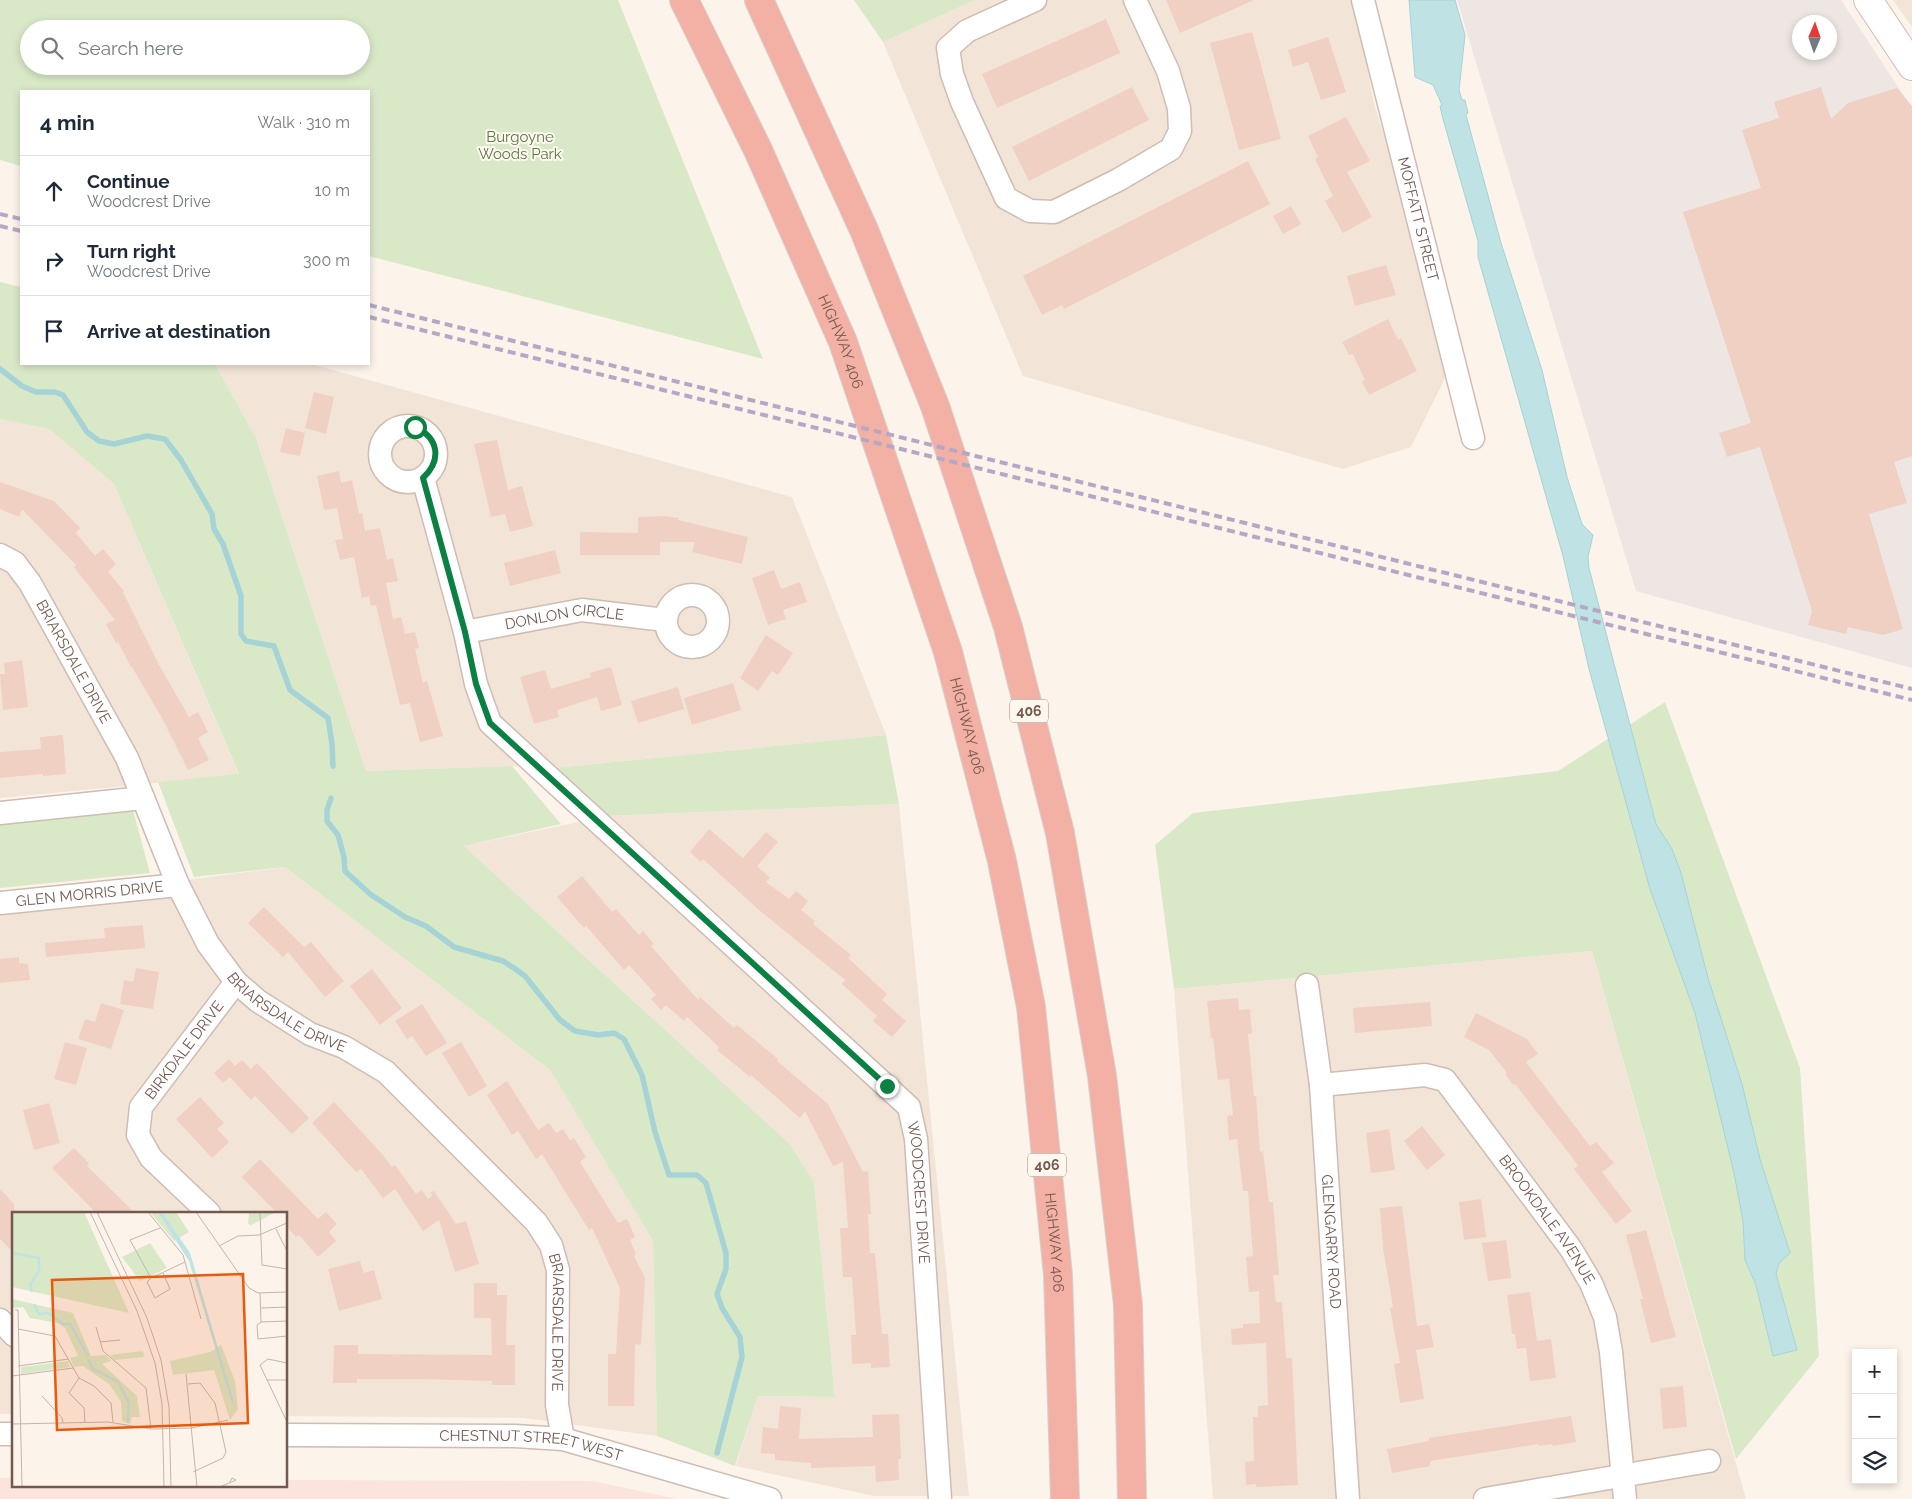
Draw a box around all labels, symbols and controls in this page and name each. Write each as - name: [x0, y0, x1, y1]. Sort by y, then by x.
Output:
- north arrow: [1792, 15, 1837, 60]
- search box: [20, 20, 370, 75]
- icon: search: [38, 34, 66, 62]
- text: Search here: [78, 37, 184, 59]
- text: 4 min: [40, 110, 95, 135]
- text: Walk · 310 m: [257, 113, 350, 132]
- park label: Burgoyne Woods Park: [478, 128, 562, 163]
- street label: MOFFATT STREET: [1394, 155, 1442, 283]
- text: Continue: [87, 170, 170, 192]
- icon: ahead: [40, 177, 68, 205]
- text: 10 m: [315, 181, 350, 200]
- text: Woodcrest Drive: [87, 192, 211, 211]
- text: Turn right: [87, 240, 176, 262]
- icon: right: [40, 247, 68, 275]
- text: 300 m: [303, 251, 350, 270]
- text: Woodcrest Drive: [87, 262, 211, 281]
- street label: HIGHWAY 406: [814, 292, 867, 391]
- icon: arrive: [40, 317, 68, 345]
- text: Arrive at destination: [87, 320, 271, 342]
- route start: [404, 416, 427, 439]
- street label: BRIARSDALE DRIVE: [32, 597, 115, 727]
- street label: DONLON CIRCLE: [503, 601, 625, 633]
- street label: HIGHWAY 406: [946, 675, 988, 777]
- road number: 406: [1010, 699, 1048, 722]
- street label: GLEN MORRIS DRIVE: [15, 878, 164, 910]
- street label: BRIARSDALE DRIVE: [223, 969, 349, 1056]
- street label: BIRKDALE DRIVE: [141, 997, 227, 1103]
- route end: [876, 1075, 899, 1098]
- street label: WOODCREST DRIVE: [903, 1120, 933, 1264]
- street label: BROOKDALE AVENUE: [1495, 1151, 1599, 1287]
- road number: 406: [1028, 1154, 1066, 1176]
- street label: GLENGARRY ROAD: [1318, 1174, 1345, 1310]
- street label: HIGHWAY 406: [1041, 1192, 1068, 1293]
- inset map: [12, 1212, 288, 1486]
- street label: BRIARSDALE DRIVE: [545, 1251, 567, 1391]
- map controls: [1852, 1349, 1897, 1484]
- button: +: [1852, 1349, 1897, 1394]
- button: −: [1852, 1394, 1897, 1439]
- street label: CHESTNUT STREET WEST: [439, 1427, 625, 1465]
- button: layers: [1852, 1439, 1897, 1484]

